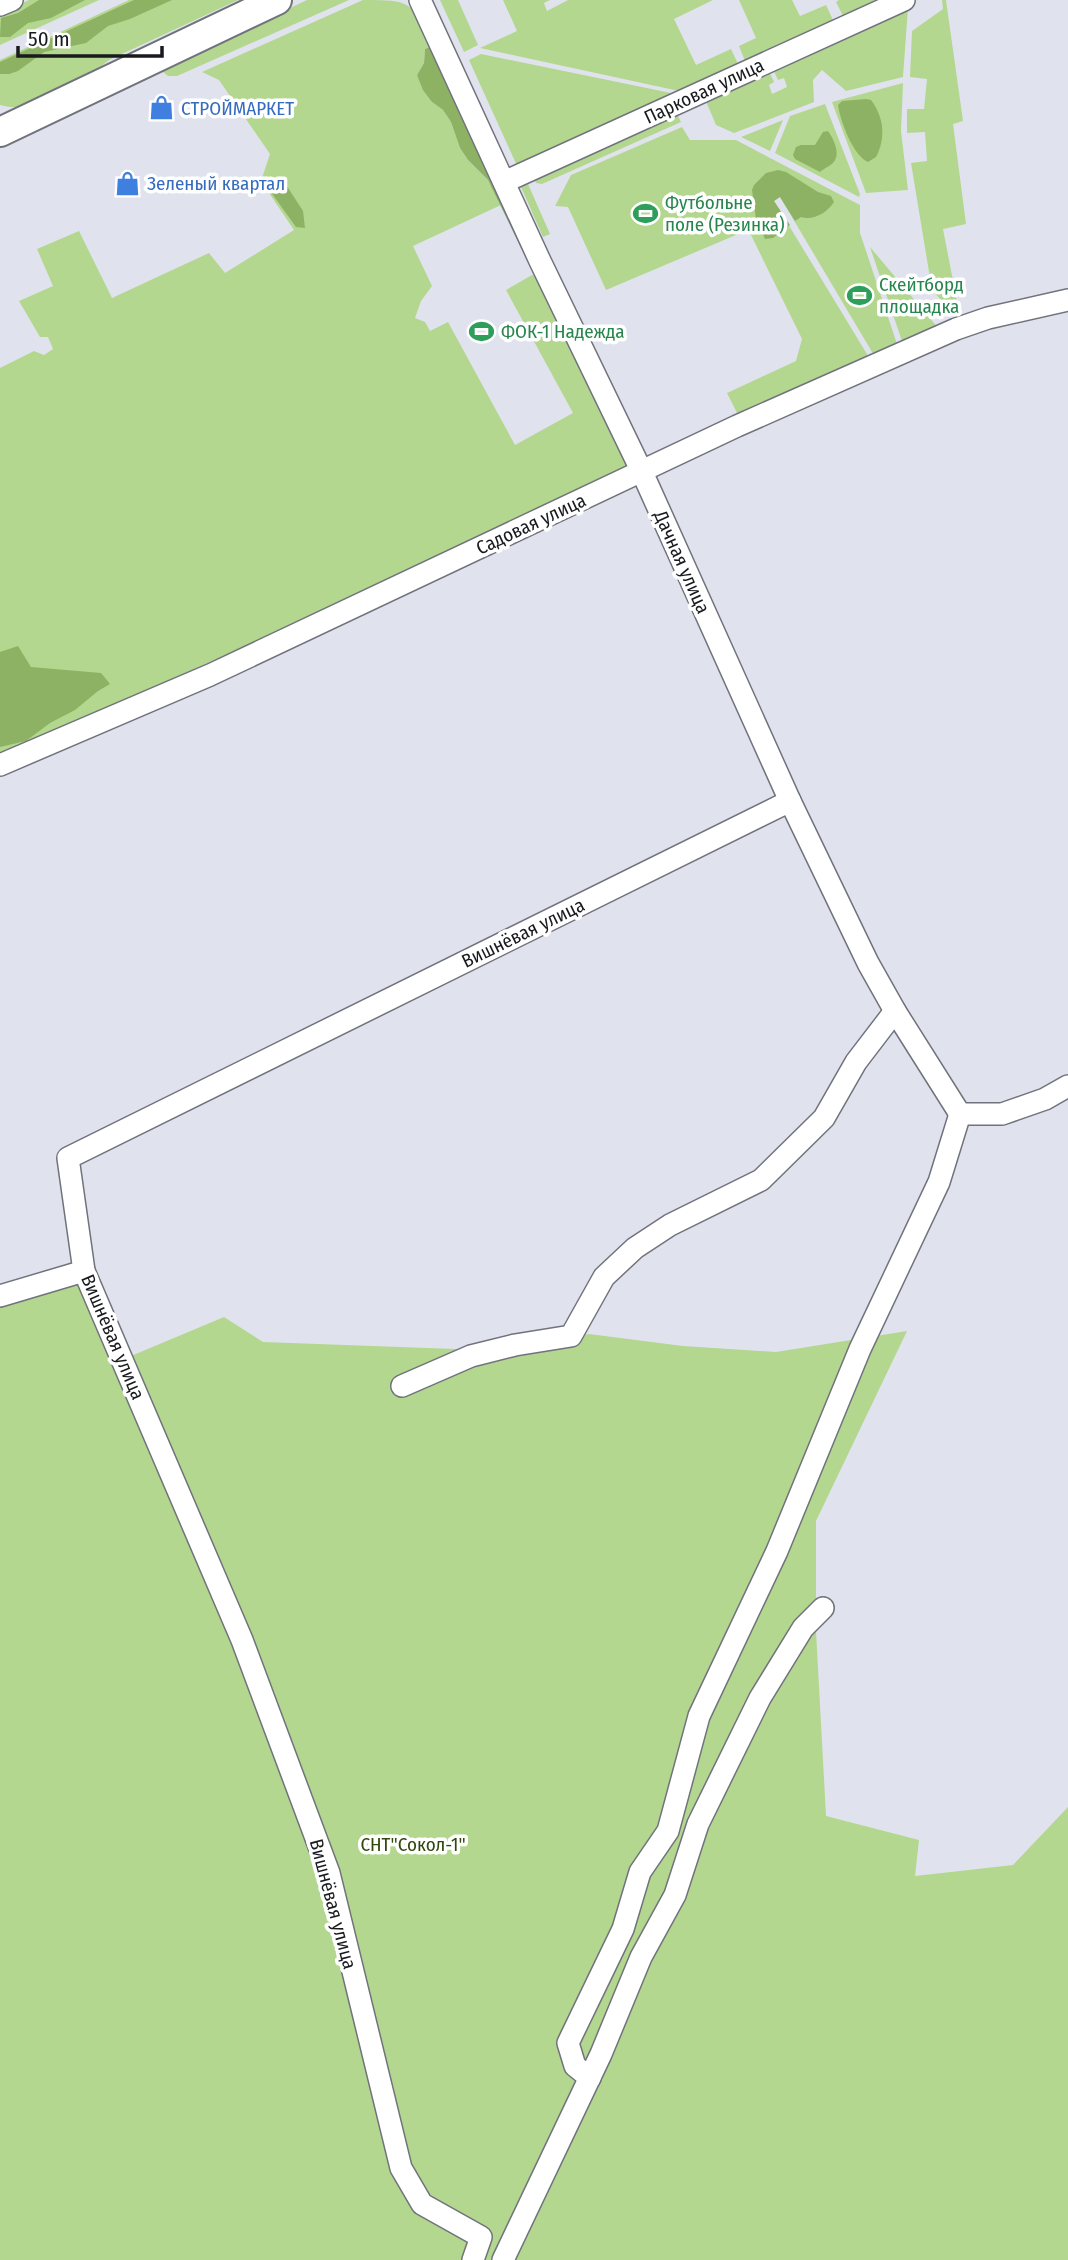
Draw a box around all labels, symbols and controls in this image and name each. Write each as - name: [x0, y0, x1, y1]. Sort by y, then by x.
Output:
- scale bar: [18, 14, 161, 58]
- text: 50 m: [28, 26, 70, 52]
- street label: Парковая улица: [640, 53, 768, 129]
- shop icon: СТРОЙМАРКЕТ: [147, 94, 175, 122]
- place label: СТРОЙМАРКЕТ: [181, 97, 294, 120]
- shop icon: Зеленый квартал: [113, 169, 141, 197]
- place label: Зеленый квартал: [147, 172, 285, 195]
- place label: Футбольне поле (Резинка): [665, 191, 785, 236]
- sports icon: Футбольне поле (Резинка): [631, 199, 659, 227]
- place label: Скейтборд площадка: [879, 273, 964, 318]
- sports icon: Скейтборд площадка: [845, 281, 873, 309]
- sports icon: ФОК-1 Надежда: [467, 317, 495, 345]
- place label: ФОК-1 Надежда: [501, 320, 625, 343]
- street label: Садовая улица: [472, 489, 590, 559]
- street label: Дачная улица: [649, 506, 715, 617]
- street label: Вишнёвая улица: [458, 893, 588, 973]
- street label: Вишнёвая улица: [76, 1271, 150, 1403]
- park label: СНТ"Сокол-1": [360, 1833, 466, 1856]
- street label: Вишнёвая улица: [305, 1836, 361, 1972]

